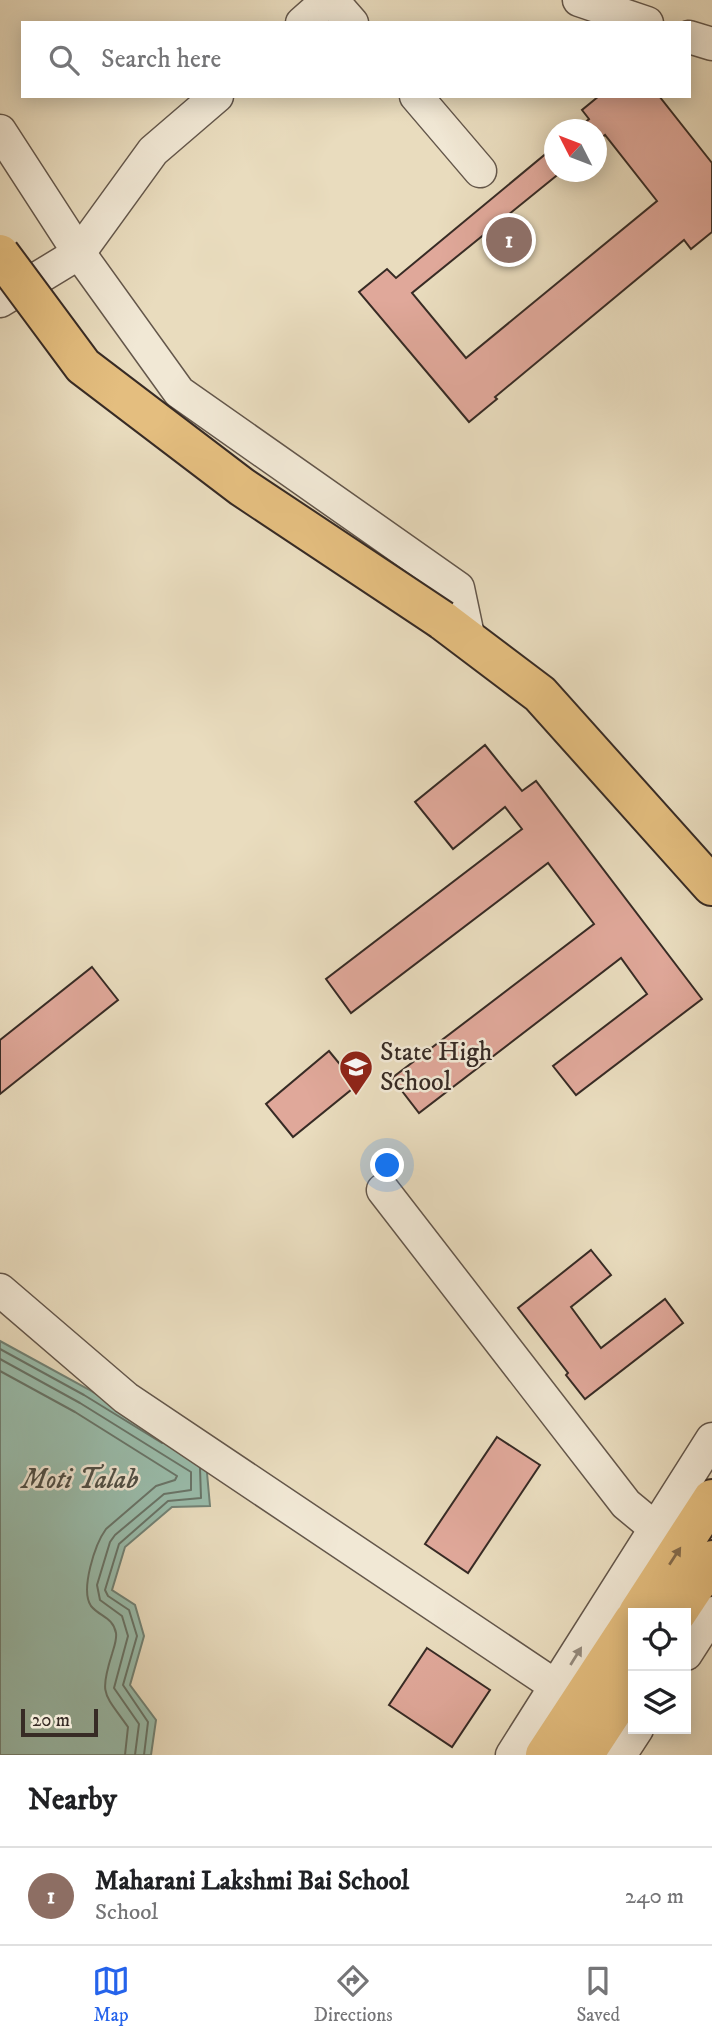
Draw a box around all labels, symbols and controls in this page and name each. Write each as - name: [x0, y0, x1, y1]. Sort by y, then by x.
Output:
- search box: [21, 21, 691, 98]
- icon: search: [45, 41, 83, 79]
- text: Search here: [101, 43, 221, 76]
- north arrow: [544, 119, 607, 182]
- pin: 1: [486, 214, 532, 266]
- place label: State High School: [380, 1036, 493, 1099]
- school or university icon: State High School: [337, 1048, 375, 1097]
- your location: [370, 1148, 404, 1182]
- water label: Moti Talab: [20, 1462, 139, 1497]
- one-way arrow: [669, 1547, 682, 1566]
- map controls: [628, 1608, 691, 1734]
- button: locate: [628, 1608, 691, 1671]
- one-way arrow: [569, 1647, 582, 1666]
- button: layers: [628, 1671, 691, 1734]
- scale bar: [21, 1706, 98, 1738]
- text: 20 m: [32, 1709, 70, 1732]
- text: Nearby: [28, 1782, 117, 1819]
- text: Maharani Lakshmi Bai School: [95, 1865, 409, 1898]
- text: 1: [47, 1882, 55, 1911]
- text: 240 m: [625, 1882, 684, 1911]
- text: School: [95, 1898, 158, 1927]
- tab: Map: [92, 1962, 130, 2027]
- tab: Directions: [314, 1962, 393, 2027]
- tab: Saved: [576, 1962, 620, 2027]

